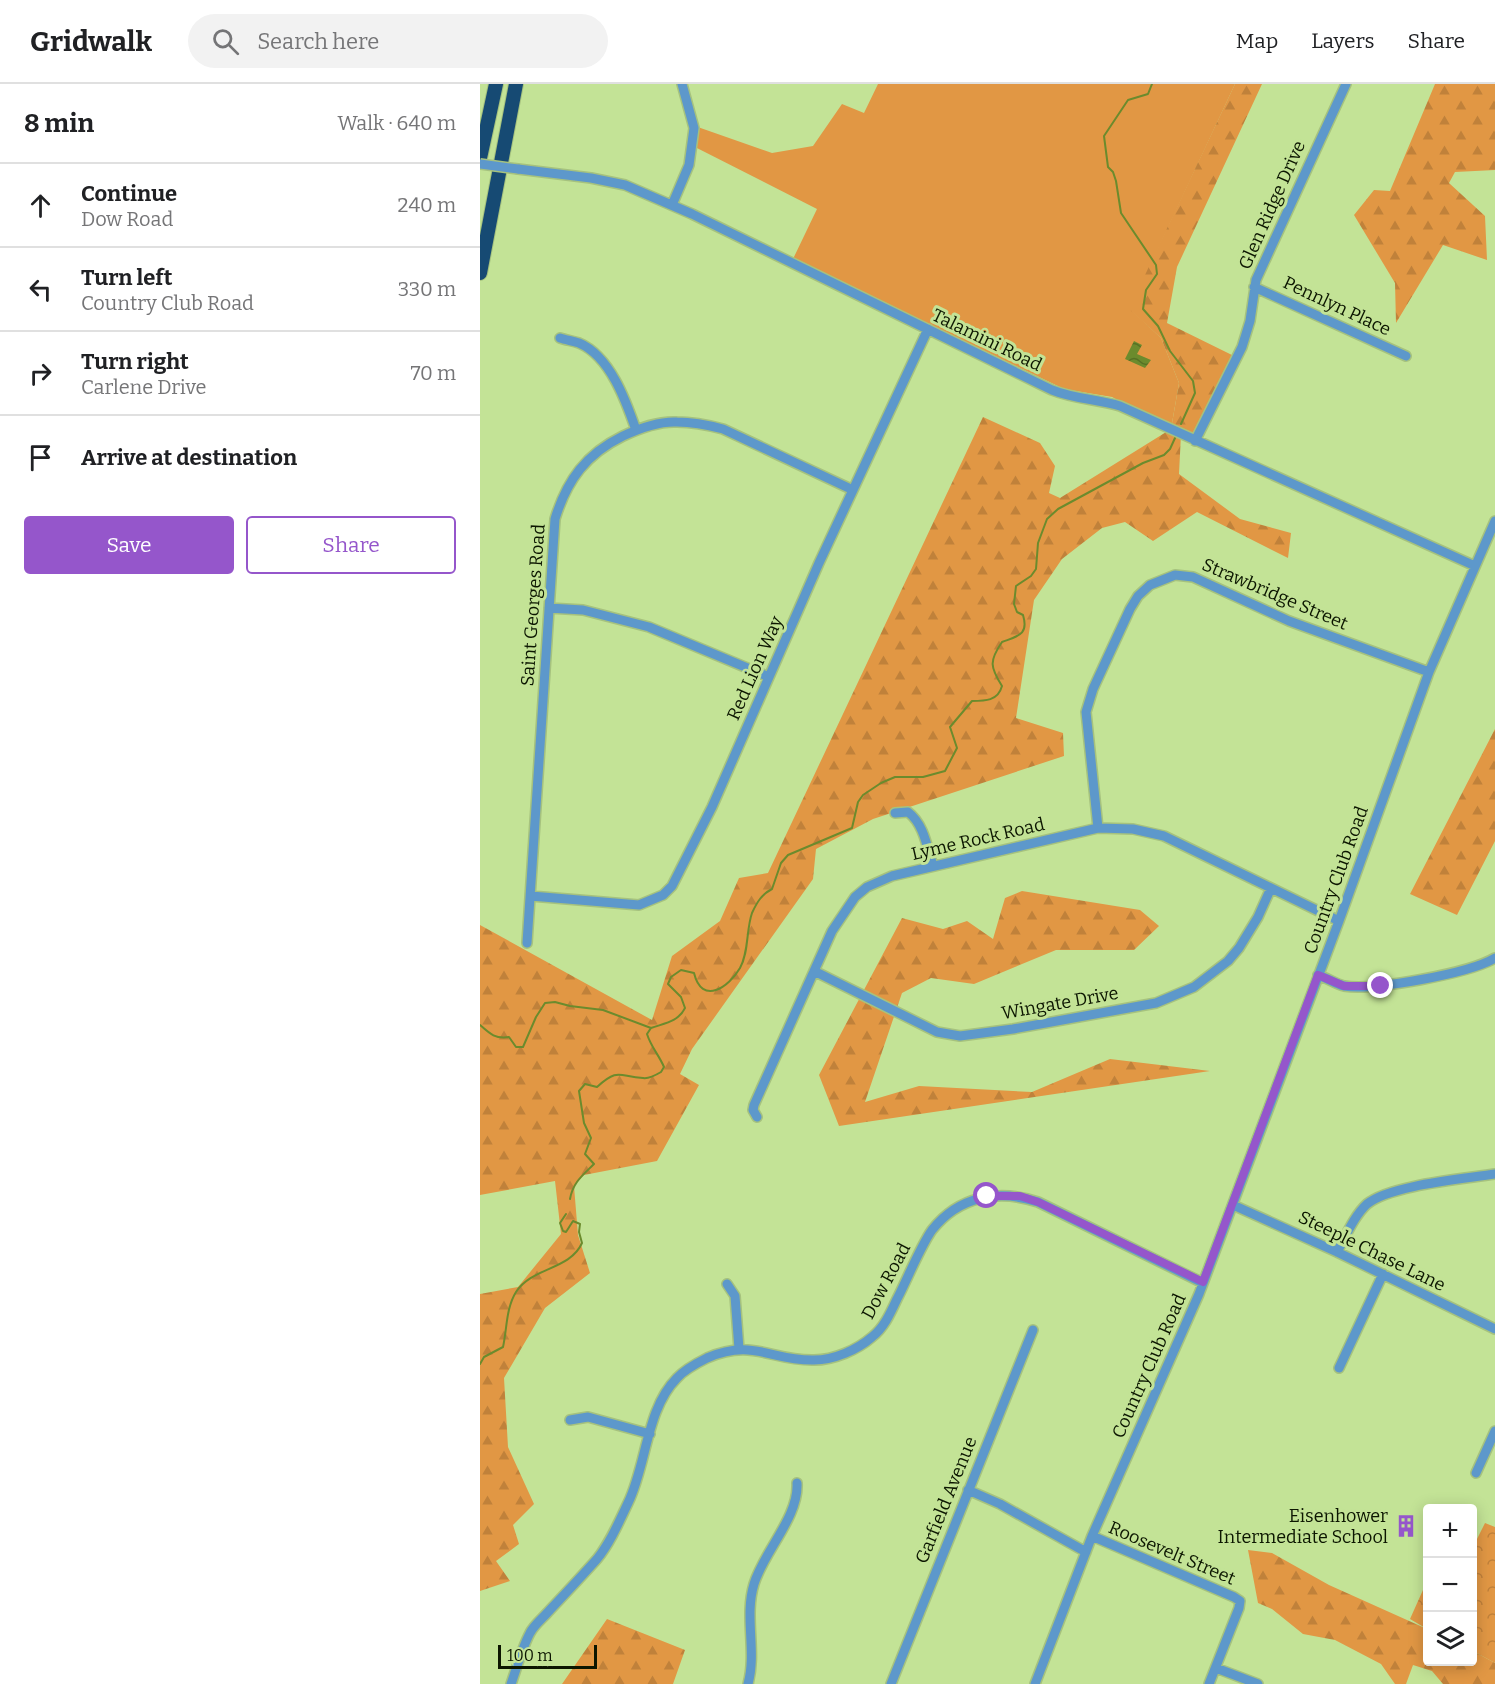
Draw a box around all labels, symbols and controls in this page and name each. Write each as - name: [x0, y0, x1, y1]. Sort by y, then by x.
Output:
- search box: [188, 14, 608, 68]
- text: Gridwalk: [30, 25, 152, 58]
- icon: search: [209, 25, 242, 58]
- text: Search here: [257, 28, 379, 55]
- text: Map: [1236, 28, 1278, 54]
- text: Layers: [1311, 28, 1375, 54]
- text: Share: [1408, 28, 1465, 54]
- text: 8 min: [24, 108, 94, 139]
- text: Walk · 640 m: [338, 111, 456, 135]
- street label: Glen Ridge Drive: [1234, 137, 1310, 273]
- text: Continue: [81, 180, 177, 207]
- icon: ahead: [24, 189, 57, 222]
- text: 240 m: [398, 193, 456, 217]
- text: Dow Road: [81, 207, 173, 231]
- text: Turn left: [81, 264, 173, 291]
- street label: Pennlyn Place: [1280, 271, 1394, 341]
- icon: left: [24, 273, 57, 306]
- text: 330 m: [398, 277, 456, 301]
- text: Country Club Road: [81, 291, 254, 315]
- street label: Talamini Road: [929, 304, 1046, 376]
- text: Turn right: [81, 348, 189, 375]
- icon: right: [24, 357, 57, 390]
- text: 70 m: [410, 361, 456, 385]
- text: Carlene Drive: [81, 375, 207, 399]
- icon: arrive: [24, 441, 57, 474]
- text: Arrive at destination: [81, 444, 297, 471]
- button: Save: [24, 516, 234, 574]
- button: Share: [246, 516, 456, 574]
- street label: Saint Georges Road: [516, 523, 550, 687]
- street label: Strawbridge Street: [1199, 553, 1352, 635]
- street label: Red Lion Way: [722, 612, 788, 723]
- street label: Country Club Road: [1299, 803, 1373, 957]
- street label: Lyme Rock Road: [909, 813, 1047, 865]
- route end: [1367, 972, 1393, 998]
- street label: Wingate Drive: [1000, 982, 1120, 1024]
- route start: [973, 1182, 999, 1208]
- street label: Steeple Chase Lane: [1295, 1206, 1449, 1296]
- street label: Dow Road: [857, 1239, 915, 1323]
- street label: Country Club Road: [1107, 1290, 1191, 1442]
- street label: Garfield Avenue: [911, 1433, 981, 1567]
- map controls: [1423, 1504, 1477, 1666]
- button: +: [1423, 1504, 1477, 1558]
- place label: Eisenhower Intermediate School: [1218, 1505, 1388, 1548]
- building icon: Eisenhower Intermediate School: [1393, 1513, 1419, 1539]
- street label: Roosevelt Street: [1105, 1516, 1239, 1590]
- button: −: [1423, 1558, 1477, 1612]
- button: layers: [1423, 1612, 1477, 1666]
- scale bar: [498, 1642, 597, 1670]
- text: 100 m: [507, 1646, 552, 1665]

